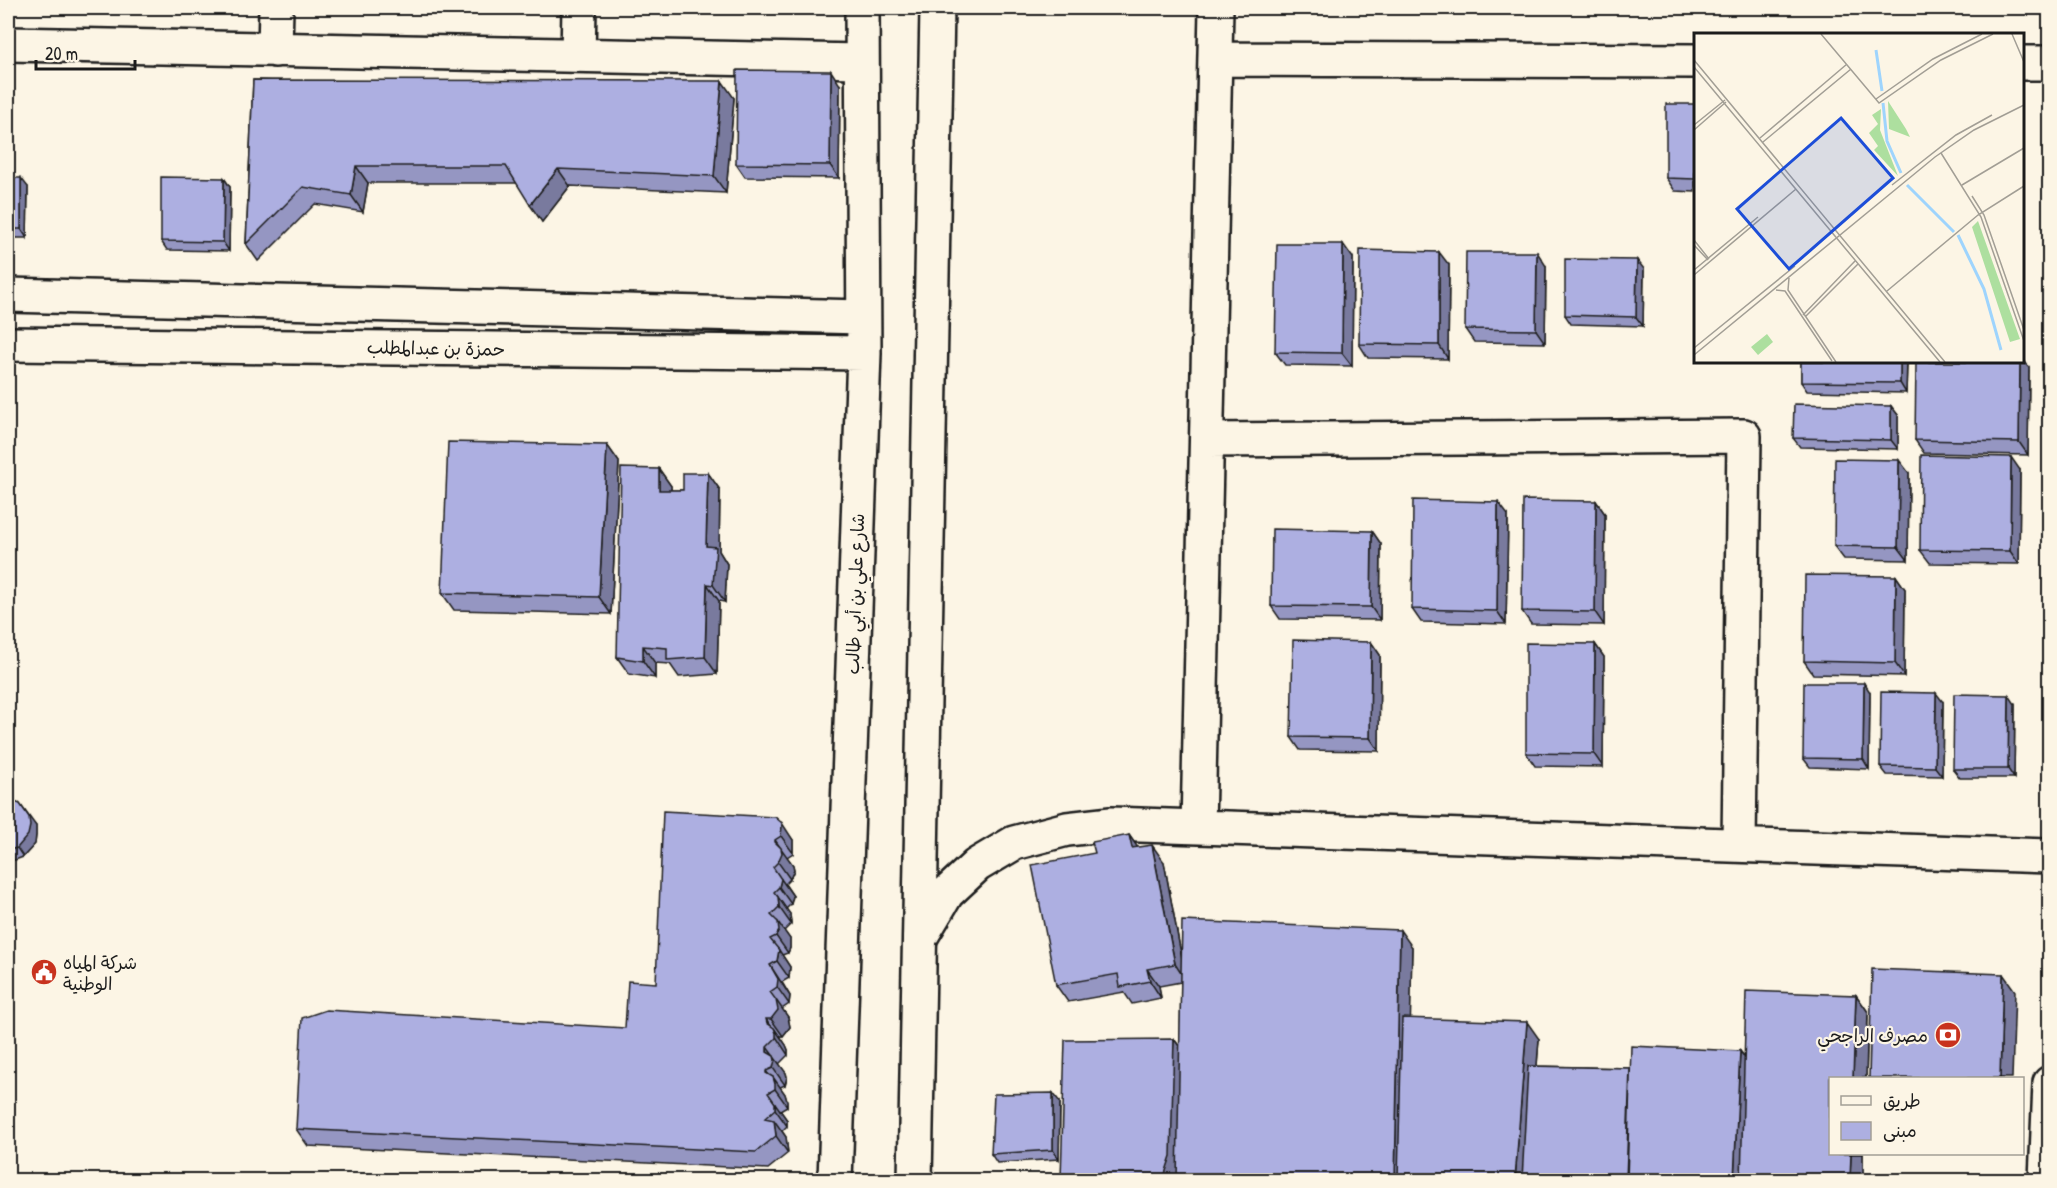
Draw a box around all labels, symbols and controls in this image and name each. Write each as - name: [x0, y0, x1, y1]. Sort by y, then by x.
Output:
- scale bar: [36, 33, 135, 71]
- inset map: [1694, 33, 2024, 363]
- text: 20 m: [45, 41, 78, 66]
- street label: حمزة بن عبدالمطلب: [367, 334, 505, 362]
- street label: شارع علي بن أبي طالب: [840, 513, 874, 675]
- place label: شركة المياه الوطنية: [63, 950, 137, 996]
- public building icon: شركة المياه الوطنية: [29, 957, 59, 987]
- bank icon: مصرف الراجحي: [1933, 1020, 1963, 1050]
- place label: مصرف الراجحي: [1817, 1023, 1928, 1052]
- legend: [1829, 1077, 2024, 1155]
- text: طريق: [1883, 1088, 1921, 1113]
- text: مبنى: [1883, 1118, 1917, 1143]

